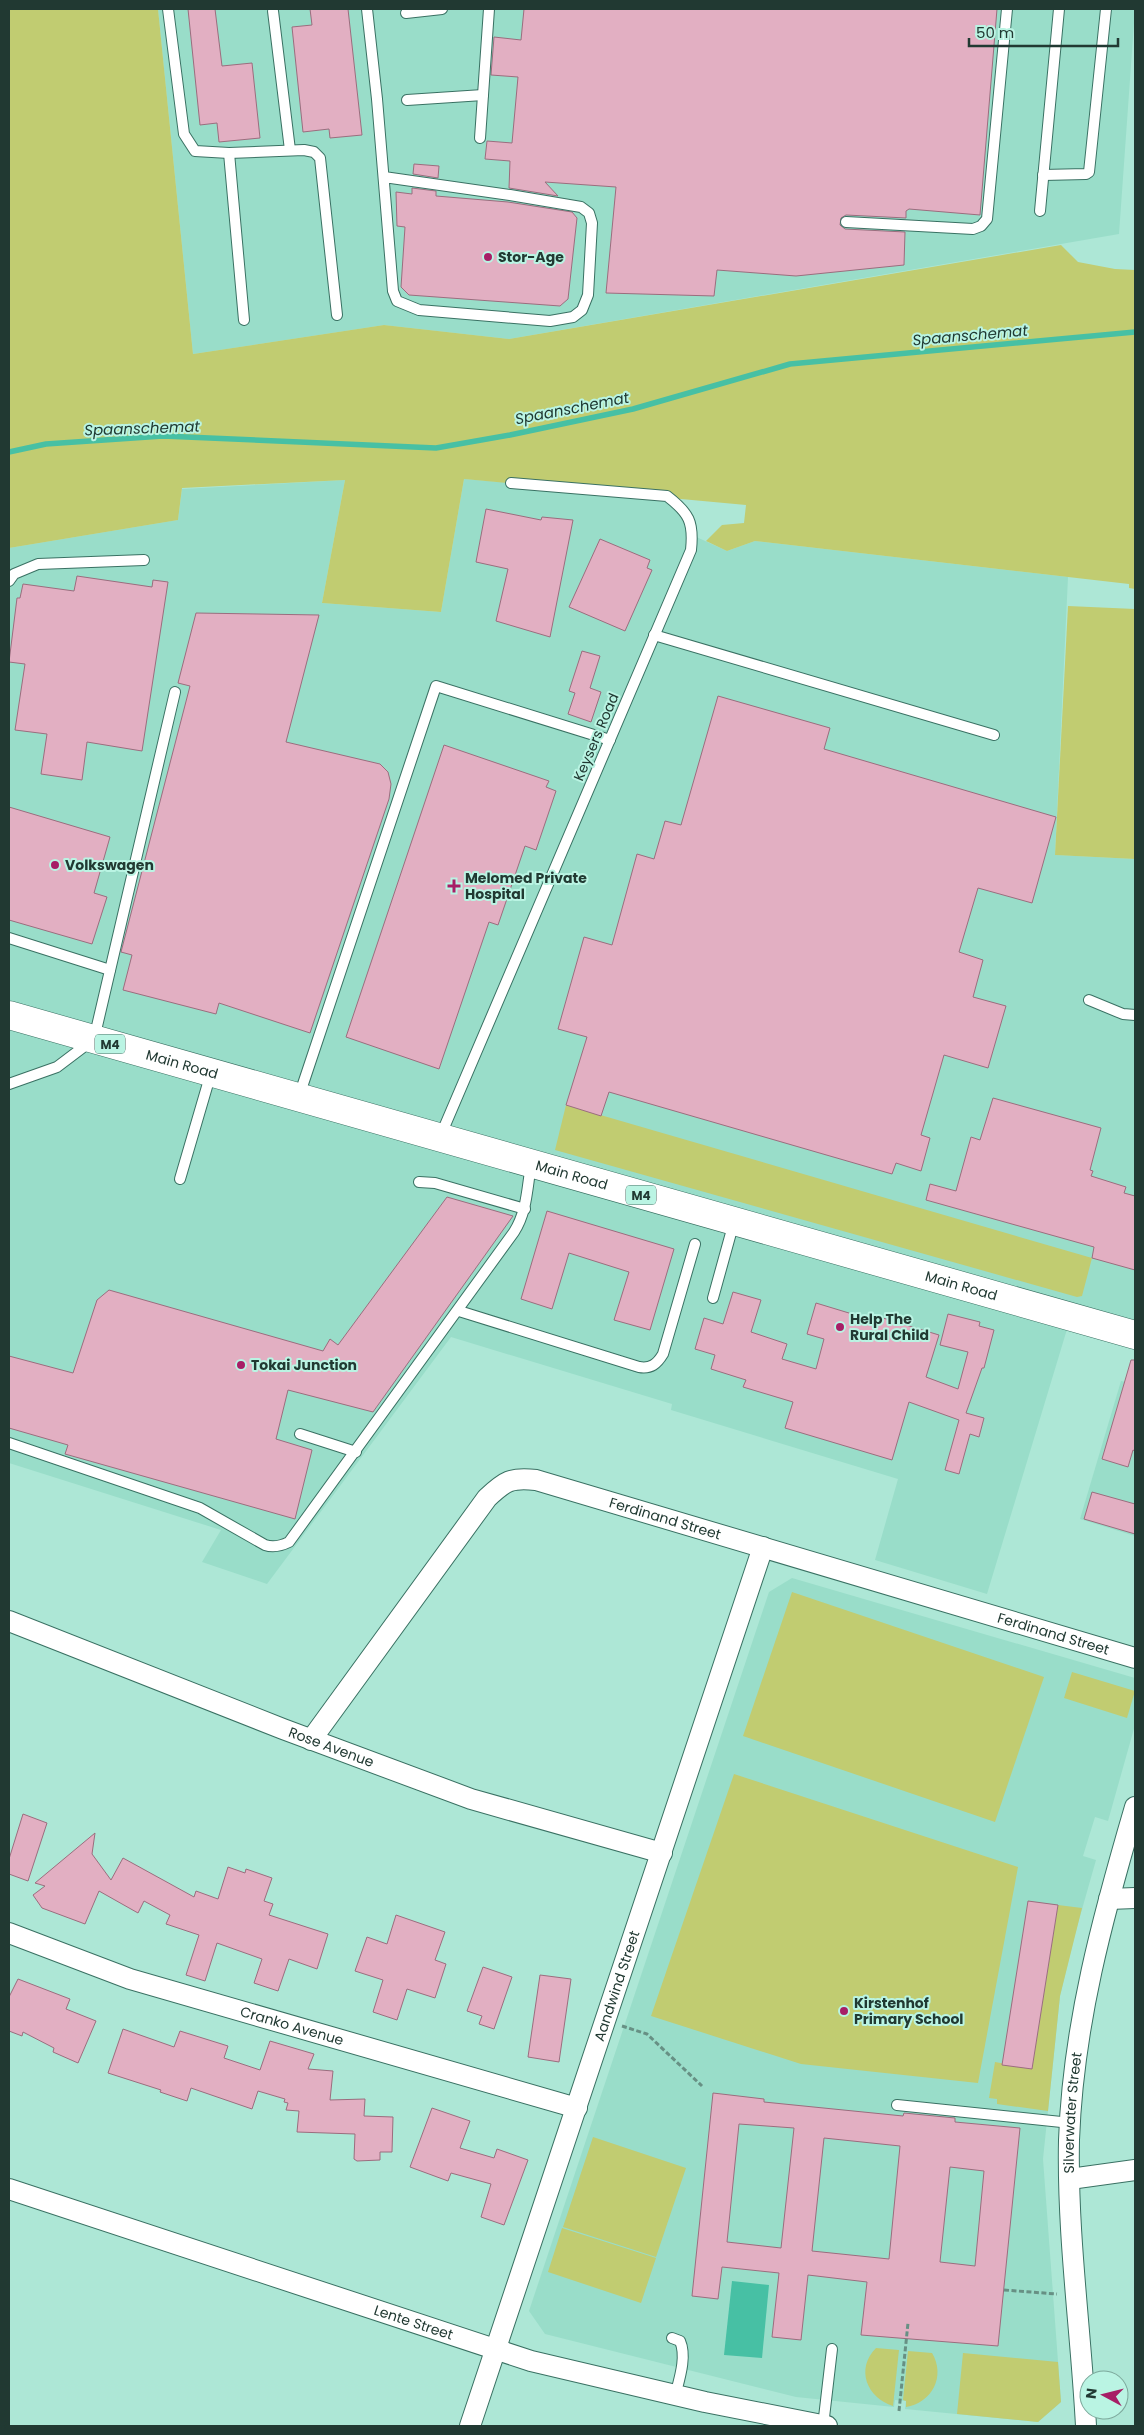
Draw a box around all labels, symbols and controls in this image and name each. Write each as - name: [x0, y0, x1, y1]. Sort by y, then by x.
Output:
- scale bar: [969, 15, 1118, 47]
- text: 50 m: [976, 22, 1014, 43]
- place label: Stor-Age: [498, 247, 564, 267]
- marker: Stor-Age: [482, 251, 494, 263]
- water label: Spaanschemat: [911, 319, 1029, 350]
- water label: Spaanschemat: [513, 387, 631, 429]
- water label: Spaanschemat: [84, 415, 201, 441]
- street label: Keysers Road: [569, 690, 623, 784]
- place label: Volkswagen: [65, 855, 154, 875]
- marker: Volkswagen: [49, 859, 61, 871]
- place label: Melomed Private Hospital: [465, 868, 587, 904]
- marker: Melomed Private Hospital: [447, 879, 461, 893]
- road number: M4: [95, 1034, 125, 1054]
- street label: Main Road: [144, 1044, 221, 1084]
- street label: Main Road: [533, 1155, 610, 1195]
- road number: M4: [626, 1186, 656, 1204]
- street label: Main Road: [923, 1266, 1000, 1305]
- place label: Help The Rural Child: [850, 1309, 929, 1345]
- marker: Help The Rural Child: [834, 1321, 846, 1333]
- place label: Tokai Junction: [251, 1355, 357, 1375]
- marker: Tokai Junction: [235, 1359, 247, 1371]
- street label: Ferdinand Street: [607, 1492, 723, 1544]
- street label: Ferdinand Street: [995, 1608, 1112, 1660]
- street label: Rose Avenue: [286, 1722, 377, 1772]
- street label: Aandwind Street: [589, 1928, 644, 2044]
- place label: Kirstenhof Primary School: [854, 1993, 963, 2029]
- street label: Cranko Avenue: [238, 2001, 346, 2050]
- marker: Kirstenhof Primary School: [838, 2005, 850, 2017]
- street label: Silverwater Street: [1059, 2051, 1087, 2174]
- street label: Lente Street: [371, 2300, 456, 2345]
- north arrow: [1079, 2370, 1129, 2420]
- text: N: [1081, 2387, 1102, 2400]

